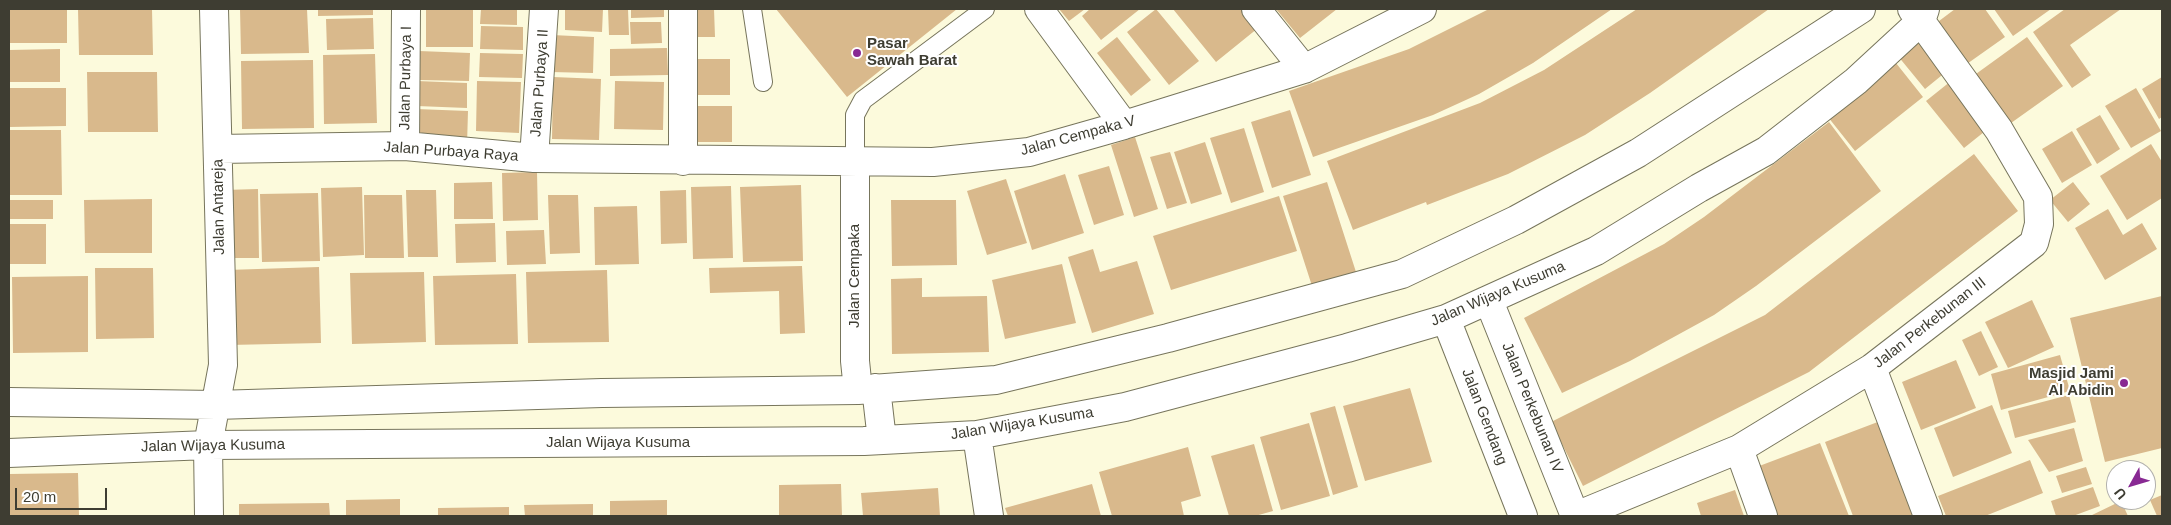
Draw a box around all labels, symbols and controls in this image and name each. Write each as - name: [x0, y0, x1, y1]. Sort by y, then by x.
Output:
- street label: Jalan Purbaya I: [396, 26, 416, 130]
- street label: Jalan Purbaya II: [527, 28, 553, 138]
- place label: Pasar Sawah Barat: [867, 35, 957, 70]
- marker: Pasar Sawah Barat: [851, 47, 863, 59]
- street label: Jalan Cempaka V: [1018, 112, 1138, 160]
- street label: Jalan Purbaya Raya: [383, 138, 519, 166]
- street label: Jalan Antareja: [209, 159, 229, 255]
- street label: Jalan Cempaka: [846, 224, 864, 328]
- street label: Jalan Wijaya Kusuma: [1428, 258, 1568, 330]
- street label: Jalan Perkebunan III: [1870, 274, 1990, 372]
- street label: Jalan Perkebunan IV: [1498, 340, 1566, 476]
- place label: Masjid Jami Al Abidin: [2029, 365, 2114, 400]
- street label: Jalan Gendang: [1457, 366, 1511, 468]
- marker: Masjid Jami Al Abidin: [2118, 377, 2130, 389]
- street label: Jalan Wijaya Kusuma: [949, 404, 1095, 444]
- street label: Jalan Wijaya Kusuma: [546, 434, 690, 452]
- street label: Jalan Wijaya Kusuma: [141, 436, 285, 456]
- north arrow: [2106, 460, 2156, 510]
- scale bar: [18, 478, 110, 510]
- text: U: [2111, 485, 2130, 503]
- text: 20 m: [23, 488, 56, 505]

